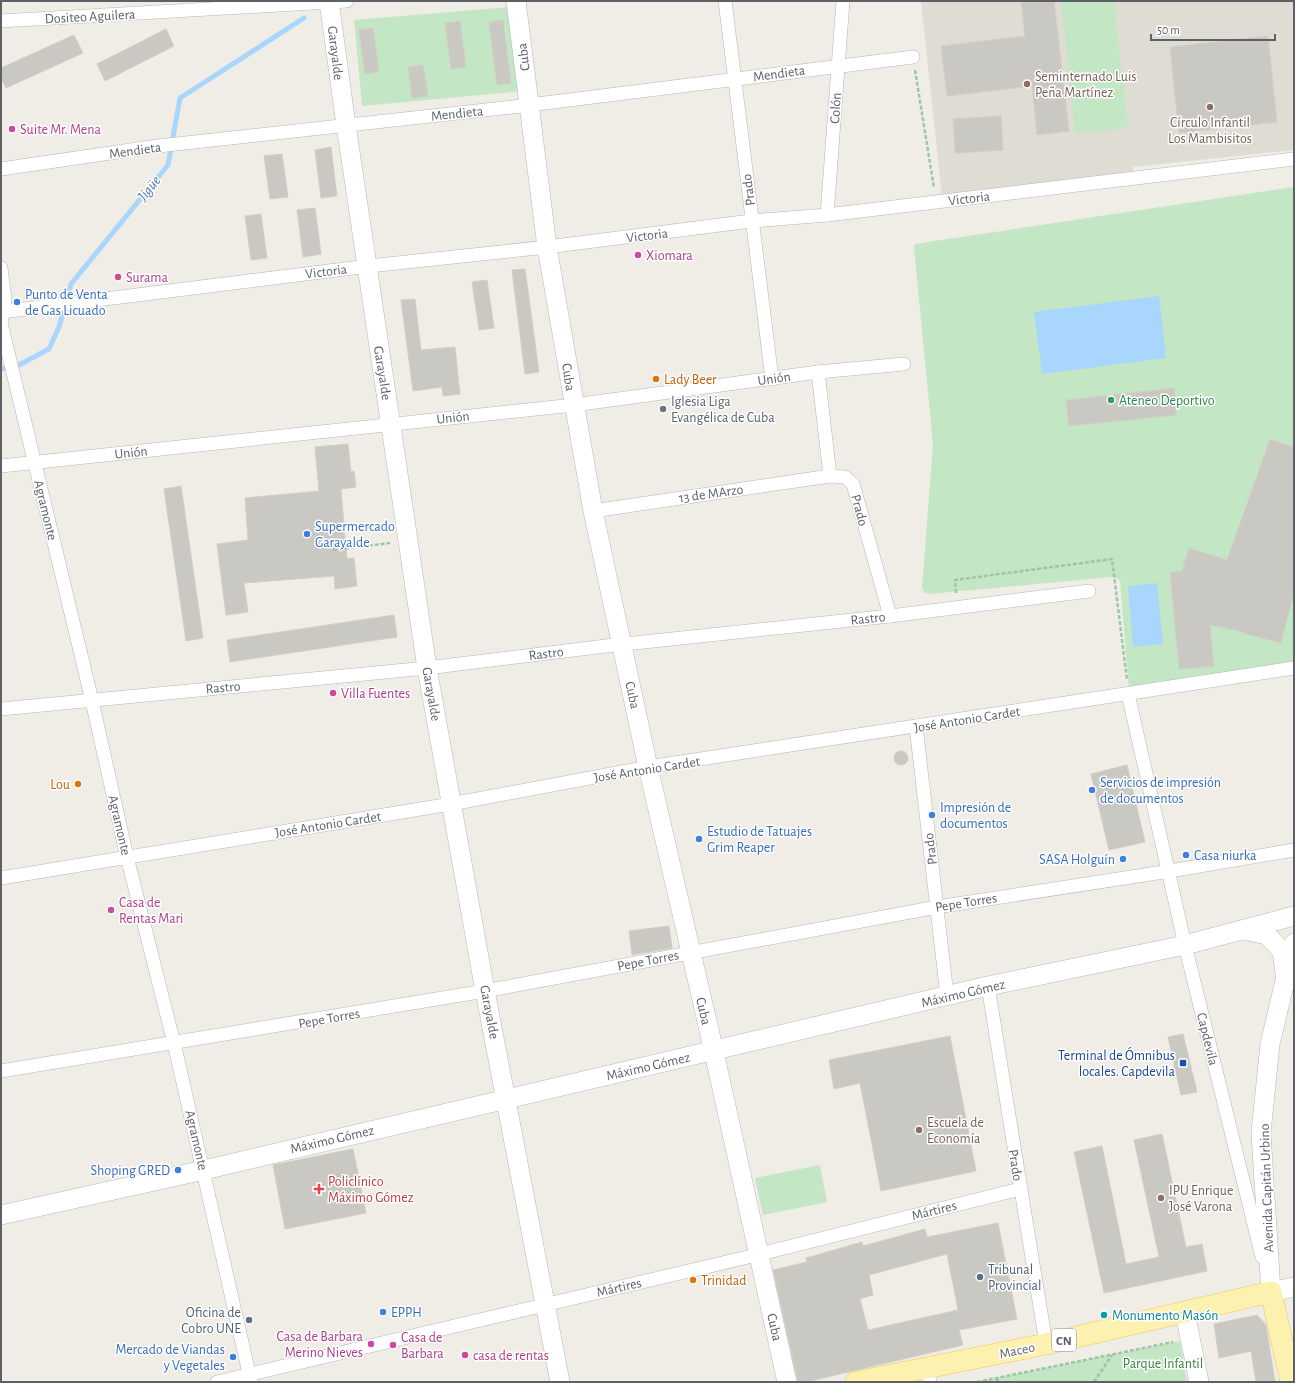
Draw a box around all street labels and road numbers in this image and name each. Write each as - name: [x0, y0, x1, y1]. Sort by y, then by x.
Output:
- street label: Dositeo Aguilera: [44, 8, 136, 26]
- street label: Garayalde: [325, 25, 345, 81]
- street label: Cuba: [515, 42, 533, 72]
- street label: Mendieta: [752, 63, 807, 85]
- street label: Colón: [828, 92, 844, 124]
- street label: Mendieta: [430, 104, 484, 124]
- street label: Mendieta: [108, 140, 163, 162]
- street label: Prado: [740, 173, 758, 207]
- street label: Victoria: [947, 189, 991, 209]
- street label: Victoria: [625, 226, 669, 246]
- street label: Victoria: [304, 262, 348, 282]
- street label: Garayalde: [371, 345, 393, 401]
- street label: Cuba: [559, 362, 577, 393]
- street label: Unión: [757, 370, 791, 388]
- street label: Unión: [436, 409, 470, 427]
- street label: Unión: [114, 444, 148, 462]
- street label: Agramonte: [31, 479, 59, 542]
- street label: 13 de MArzo: [678, 483, 744, 505]
- street label: Prado: [848, 493, 870, 528]
- street label: Rastro: [850, 610, 886, 628]
- street label: Rastro: [528, 645, 564, 663]
- street label: Garayalde: [419, 666, 443, 722]
- street label: Rastro: [205, 679, 241, 696]
- street label: Cuba: [622, 680, 642, 711]
- street label: José Antonio Cardet: [913, 705, 1022, 735]
- street label: José Antonio Cardet: [593, 755, 702, 785]
- street label: Agramonte: [105, 794, 133, 857]
- street label: José Antonio Cardet: [274, 810, 383, 840]
- street label: Prado: [922, 832, 940, 866]
- street label: Pepe Torres: [934, 891, 998, 915]
- street label: Pepe Torres: [616, 948, 680, 974]
- street label: Máximo Gómez: [920, 977, 1007, 1010]
- street label: Garayalde: [477, 984, 501, 1040]
- street label: Cuba: [693, 996, 713, 1027]
- street label: Pepe Torres: [297, 1007, 361, 1031]
- street label: Capdevila: [1194, 1011, 1220, 1068]
- street label: Máximo Gómez: [605, 1050, 692, 1083]
- street label: Agramonte: [182, 1109, 210, 1172]
- street label: Máximo Gómez: [289, 1123, 376, 1156]
- street label: Avenida Capitán Urbino: [1258, 1123, 1276, 1253]
- street label: Prado: [1006, 1148, 1024, 1182]
- street label: Mártires: [910, 1199, 958, 1223]
- street label: Mártires: [595, 1276, 643, 1300]
- street label: Cuba: [764, 1312, 784, 1343]
- road number: CN: [1052, 1329, 1076, 1351]
- street label: Maceo: [998, 1340, 1036, 1362]

